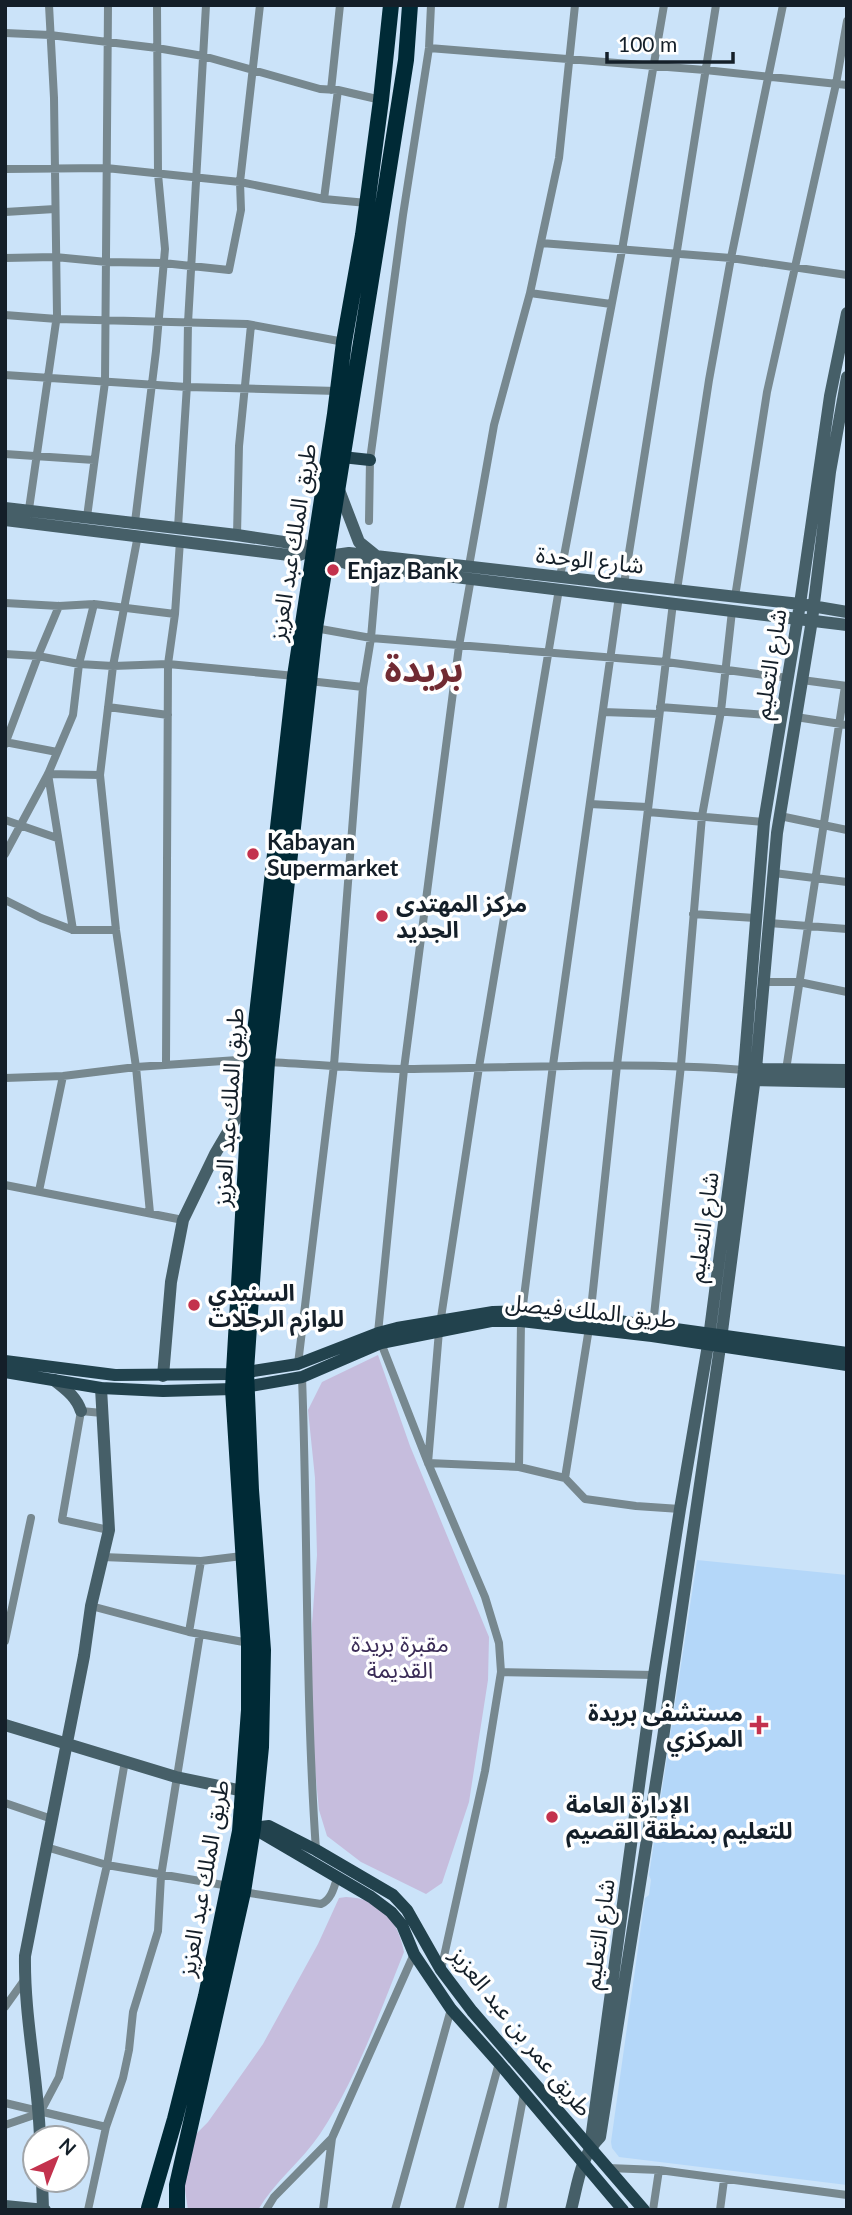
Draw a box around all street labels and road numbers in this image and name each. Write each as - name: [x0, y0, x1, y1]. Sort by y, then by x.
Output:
- street label: طريق الملك عبد العزيز: [262, 441, 322, 644]
- street label: شارع الوحدة: [534, 539, 645, 583]
- street label: شارع التعليم: [746, 607, 795, 722]
- street label: طريق الملك عبد العزيز: [207, 1007, 250, 1209]
- street label: شارع التعليم: [680, 1170, 728, 1285]
- street label: طريق الملك فيصل: [504, 1287, 678, 1334]
- street label: طريق الملك عبد العزيز: [172, 1777, 235, 1980]
- street label: شارع التعليم: [576, 1877, 624, 1992]
- street label: طريق عمر بن عبد العزيز: [444, 1940, 599, 2122]

